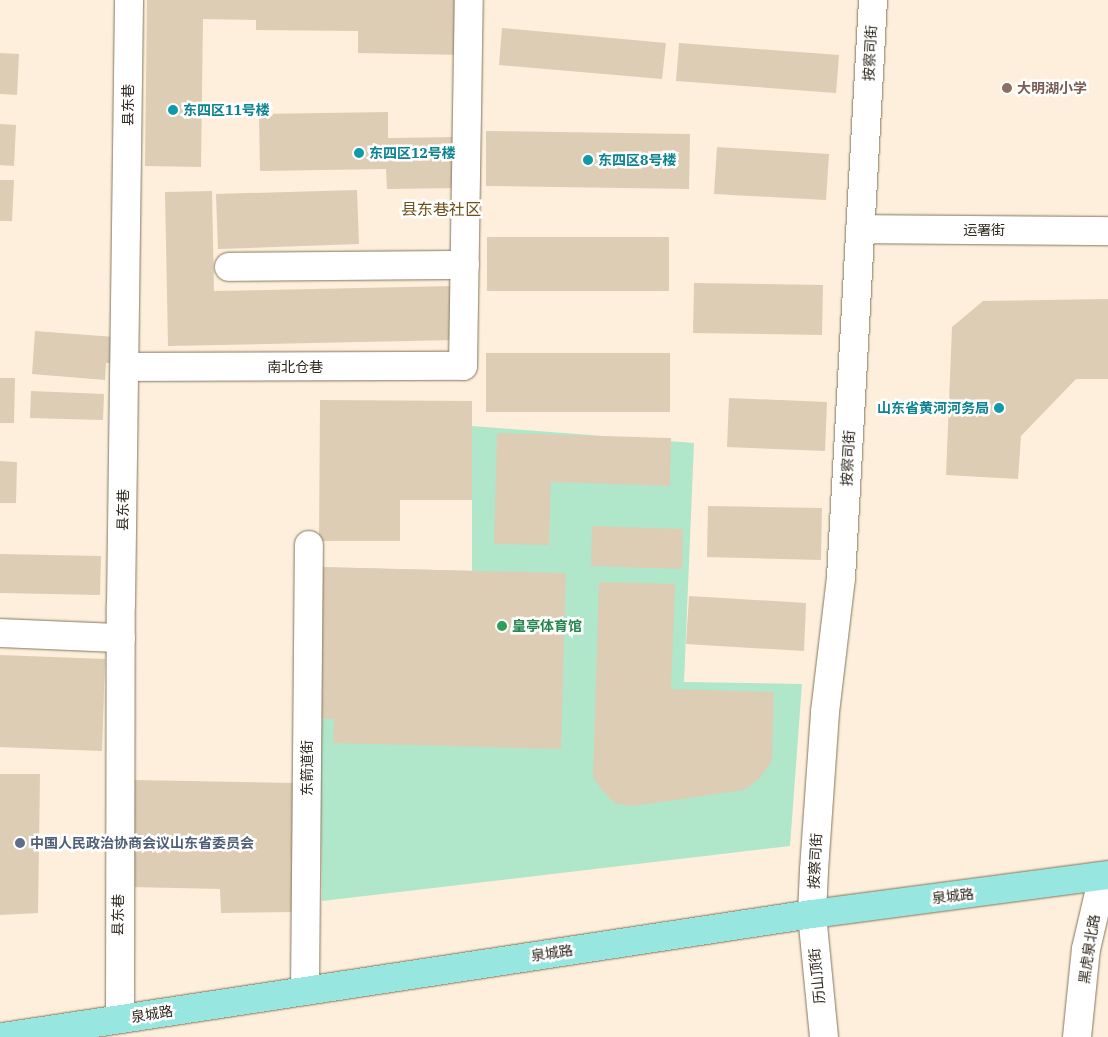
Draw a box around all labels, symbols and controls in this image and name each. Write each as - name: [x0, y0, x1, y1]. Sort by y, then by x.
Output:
- street label: 按察司街: [860, 25, 880, 81]
- place label: 大明湖小学: [1017, 80, 1087, 96]
- marker: 大明湖小学: [1001, 82, 1013, 94]
- street label: 县东巷: [120, 84, 136, 126]
- place label: 东四区11号楼: [183, 102, 270, 118]
- marker: 东四区11号楼: [167, 104, 179, 116]
- place label: 东四区12号楼: [369, 145, 456, 161]
- marker: 东四区12号楼: [353, 147, 365, 159]
- place label: 东四区8号楼: [598, 152, 676, 168]
- marker: 东四区8号楼: [582, 154, 594, 166]
- district label: 县东巷社区: [401, 199, 481, 219]
- street label: 运署街: [963, 222, 1005, 238]
- street label: 南北仓巷: [267, 359, 323, 375]
- place label: 山东省黄河河务局: [877, 400, 989, 416]
- marker: 山东省黄河河务局: [993, 402, 1005, 414]
- street label: 按察司街: [838, 430, 858, 486]
- street label: 县东巷: [114, 489, 132, 531]
- place label: 皇亭体育馆: [512, 618, 582, 634]
- marker: 皇亭体育馆: [496, 620, 508, 632]
- street label: 东箭道街: [299, 740, 315, 796]
- street label: 按察司街: [805, 833, 825, 889]
- place label: 中国人民政治协商会议山东省委员会: [30, 835, 254, 851]
- marker: 中国人民政治协商会议山东省委员会: [14, 837, 26, 849]
- street label: 泉城路: [931, 885, 975, 907]
- street label: 县东巷: [109, 894, 127, 936]
- street label: 黑虎泉北路: [1075, 913, 1103, 985]
- street label: 泉城路: [530, 941, 574, 965]
- street label: 历山顶街: [806, 947, 828, 1005]
- street label: 泉城路: [130, 1002, 174, 1026]

